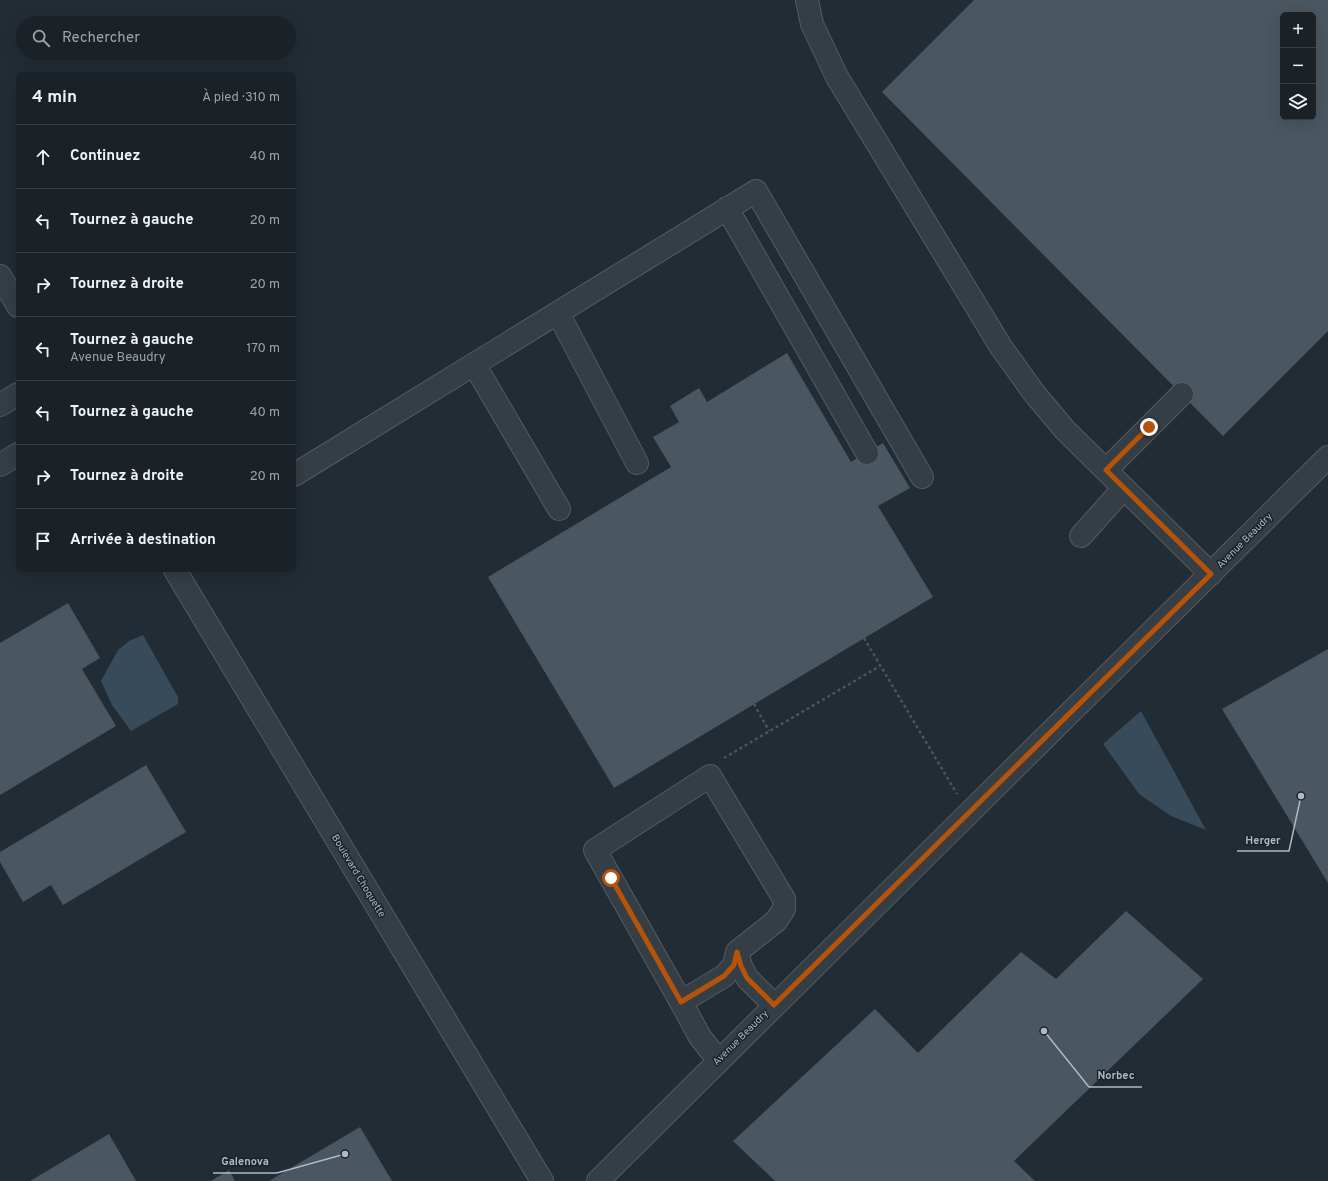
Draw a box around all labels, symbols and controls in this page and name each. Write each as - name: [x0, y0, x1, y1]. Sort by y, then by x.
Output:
- map controls: [1280, 12, 1316, 120]
- button: +: [1280, 12, 1316, 48]
- search box: [16, 16, 296, 60]
- icon: search: [30, 27, 52, 49]
- text: Rechercher: [62, 29, 140, 48]
- button: −: [1280, 48, 1316, 84]
- button: layers: [1280, 84, 1316, 120]
- text: 4 min: [32, 87, 77, 109]
- text: À pied · 310 m: [202, 90, 280, 106]
- icon: ahead: [32, 146, 54, 168]
- text: Continuez: [70, 147, 140, 166]
- text: 40 m: [250, 149, 280, 165]
- icon: left: [32, 210, 54, 232]
- text: Tournez à gauche: [70, 211, 194, 230]
- text: 20 m: [250, 213, 280, 229]
- icon: right: [32, 274, 54, 296]
- text: Tournez à droite: [70, 275, 184, 294]
- text: 20 m: [250, 277, 280, 293]
- text: Tournez à gauche: [70, 331, 194, 350]
- icon: left: [32, 338, 54, 360]
- text: 170 m: [246, 341, 280, 357]
- text: Avenue Beaudry: [70, 350, 166, 366]
- icon: left: [32, 402, 54, 424]
- text: Tournez à gauche: [70, 403, 194, 422]
- text: 40 m: [250, 405, 280, 421]
- route end: [1140, 418, 1158, 436]
- icon: right: [32, 466, 54, 488]
- text: Tournez à droite: [70, 467, 184, 486]
- text: 20 m: [250, 469, 280, 485]
- street label: Avenue Beaudry: [1214, 510, 1276, 572]
- icon: arrive: [32, 530, 54, 552]
- text: Arrivée à destination: [70, 531, 216, 550]
- callout: Herger: [1237, 828, 1289, 851]
- street label: Boulevard Choquette: [328, 832, 388, 920]
- text: Herger: [1245, 834, 1281, 848]
- route start: [602, 869, 620, 887]
- street label: Avenue Beaudry: [710, 1007, 772, 1069]
- callout: Norbec: [1089, 1064, 1142, 1087]
- text: Norbec: [1097, 1069, 1135, 1083]
- callout: Galenova: [213, 1150, 277, 1173]
- text: Galenova: [221, 1155, 269, 1169]

